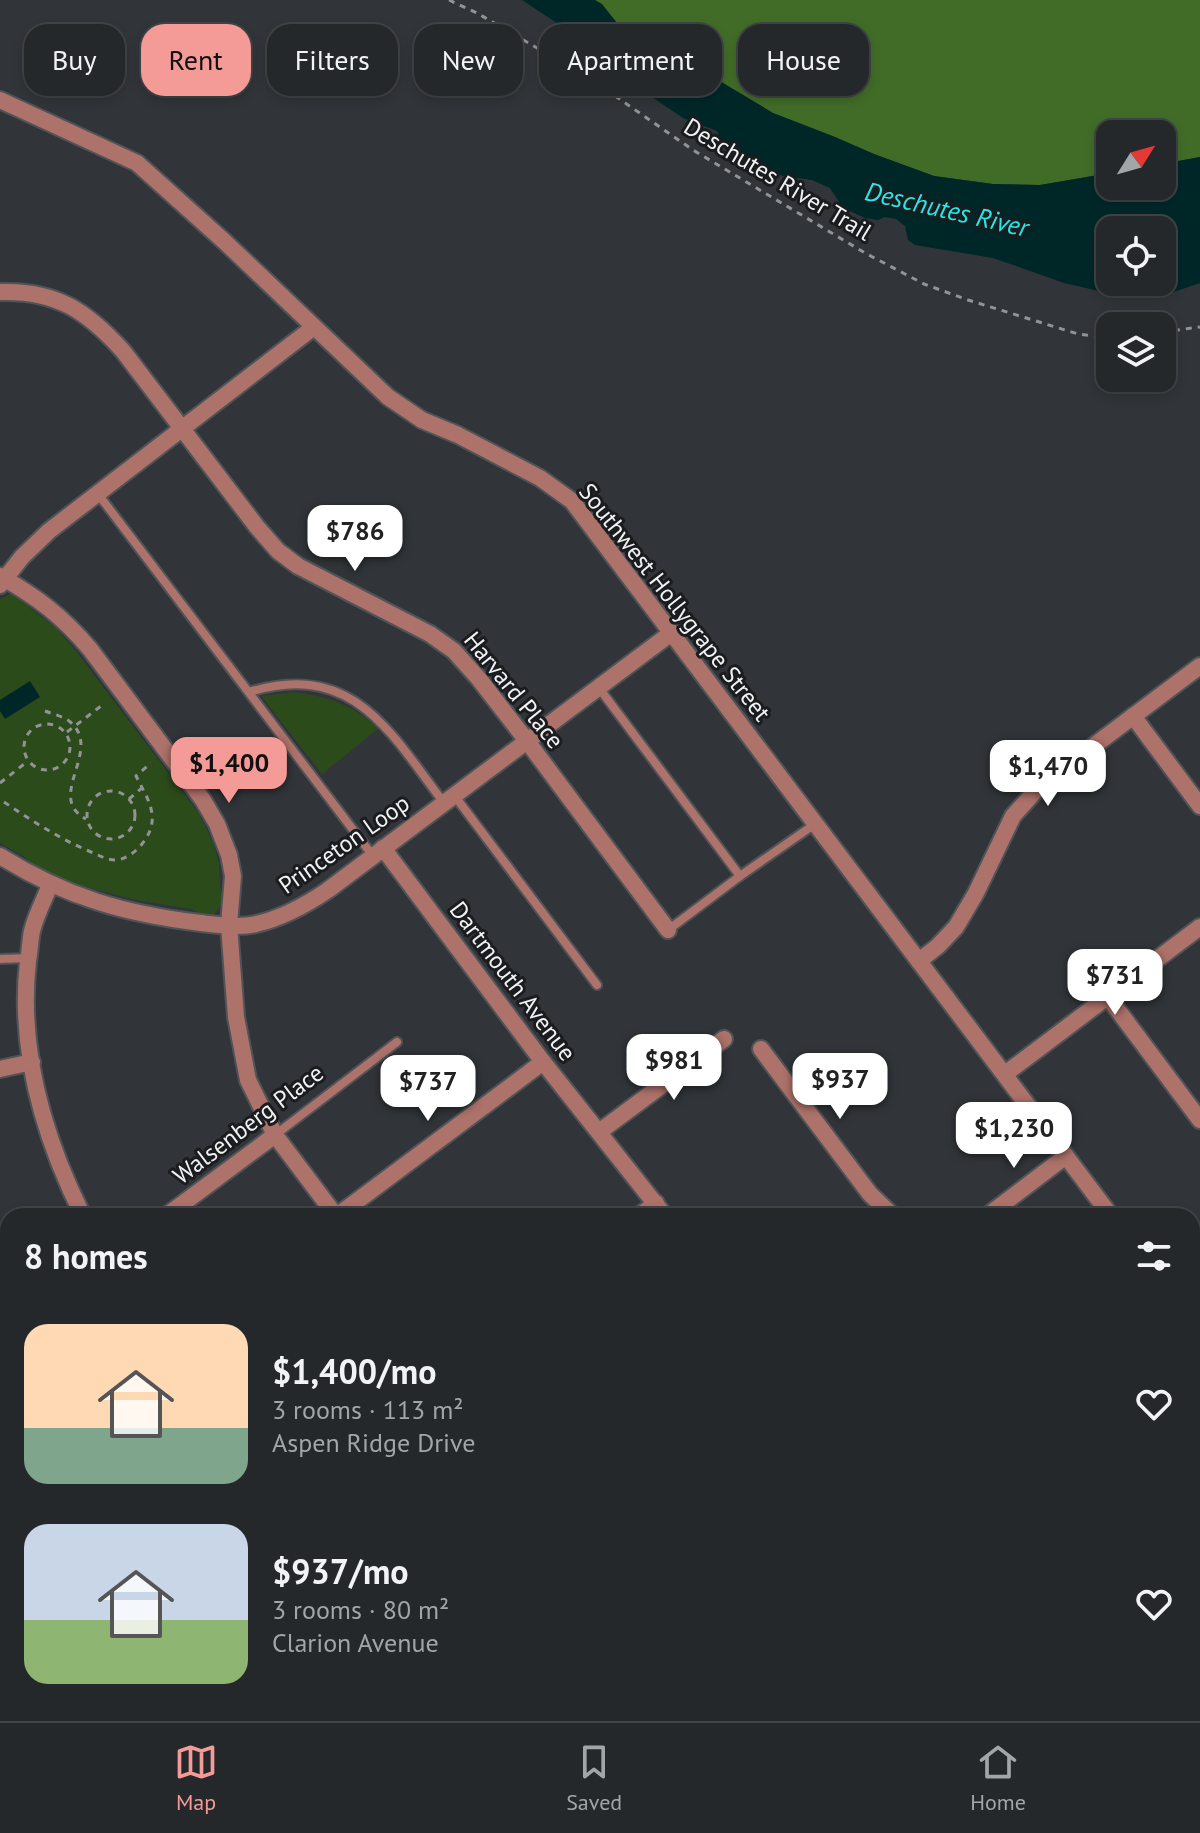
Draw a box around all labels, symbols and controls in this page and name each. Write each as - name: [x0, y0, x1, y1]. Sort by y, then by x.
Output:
- chip: Buy: [24, 24, 125, 96]
- chip: Rent: [141, 24, 251, 96]
- chip: Filters: [267, 24, 398, 96]
- chip: New: [414, 24, 523, 96]
- chip: Apartment: [539, 24, 722, 96]
- chip: House: [738, 24, 869, 96]
- street label: Deschutes River Trail: [678, 111, 878, 247]
- north arrow: [1096, 120, 1176, 200]
- map controls: [1096, 120, 1176, 392]
- water label: Deschutes River: [862, 174, 1033, 244]
- button: locate: [1096, 216, 1176, 296]
- button: layers: [1096, 312, 1176, 392]
- street label: Southwest Hollygrape Street: [572, 477, 778, 727]
- pin: $786: [308, 505, 402, 573]
- text: $786: [326, 514, 384, 547]
- street label: Harvard Place: [457, 625, 571, 755]
- pin: $1,400: [164, 737, 294, 805]
- pin: $1,470: [983, 740, 1113, 808]
- text: $1,400: [189, 746, 269, 779]
- text: $1,470: [1008, 749, 1088, 782]
- street label: Princeton Loop: [273, 787, 415, 901]
- street label: Dartmouth Avenue: [443, 895, 583, 1067]
- pin: $731: [1068, 949, 1162, 1017]
- text: $731: [1086, 958, 1144, 991]
- pin: $981: [627, 1034, 721, 1102]
- text: $981: [645, 1043, 703, 1076]
- pin: $937: [793, 1053, 887, 1121]
- pin: $737: [381, 1055, 475, 1123]
- street label: Walsenberg Place: [167, 1057, 329, 1191]
- text: $937: [811, 1062, 869, 1095]
- text: $737: [399, 1064, 457, 1097]
- pin: $1,230: [949, 1102, 1079, 1170]
- text: $1,230: [974, 1111, 1054, 1144]
- text: 8 homes: [24, 1234, 148, 1278]
- icon: filters: [1132, 1234, 1176, 1278]
- text: $1,400/mo: [272, 1349, 436, 1393]
- icon: home: [88, 1356, 184, 1452]
- icon: heart: [1132, 1382, 1176, 1426]
- text: 3 rooms · 113 m²: [272, 1393, 464, 1426]
- text: Aspen Ridge Drive: [272, 1426, 475, 1459]
- text: $937/mo: [272, 1549, 409, 1593]
- icon: home: [88, 1556, 184, 1652]
- icon: heart: [1132, 1582, 1176, 1626]
- text: 3 rooms · 80 m²: [272, 1593, 449, 1626]
- text: Clarion Avenue: [272, 1626, 439, 1659]
- tab: Map: [174, 1740, 218, 1816]
- tab: Saved: [566, 1740, 622, 1816]
- tab: Home: [970, 1740, 1026, 1816]

